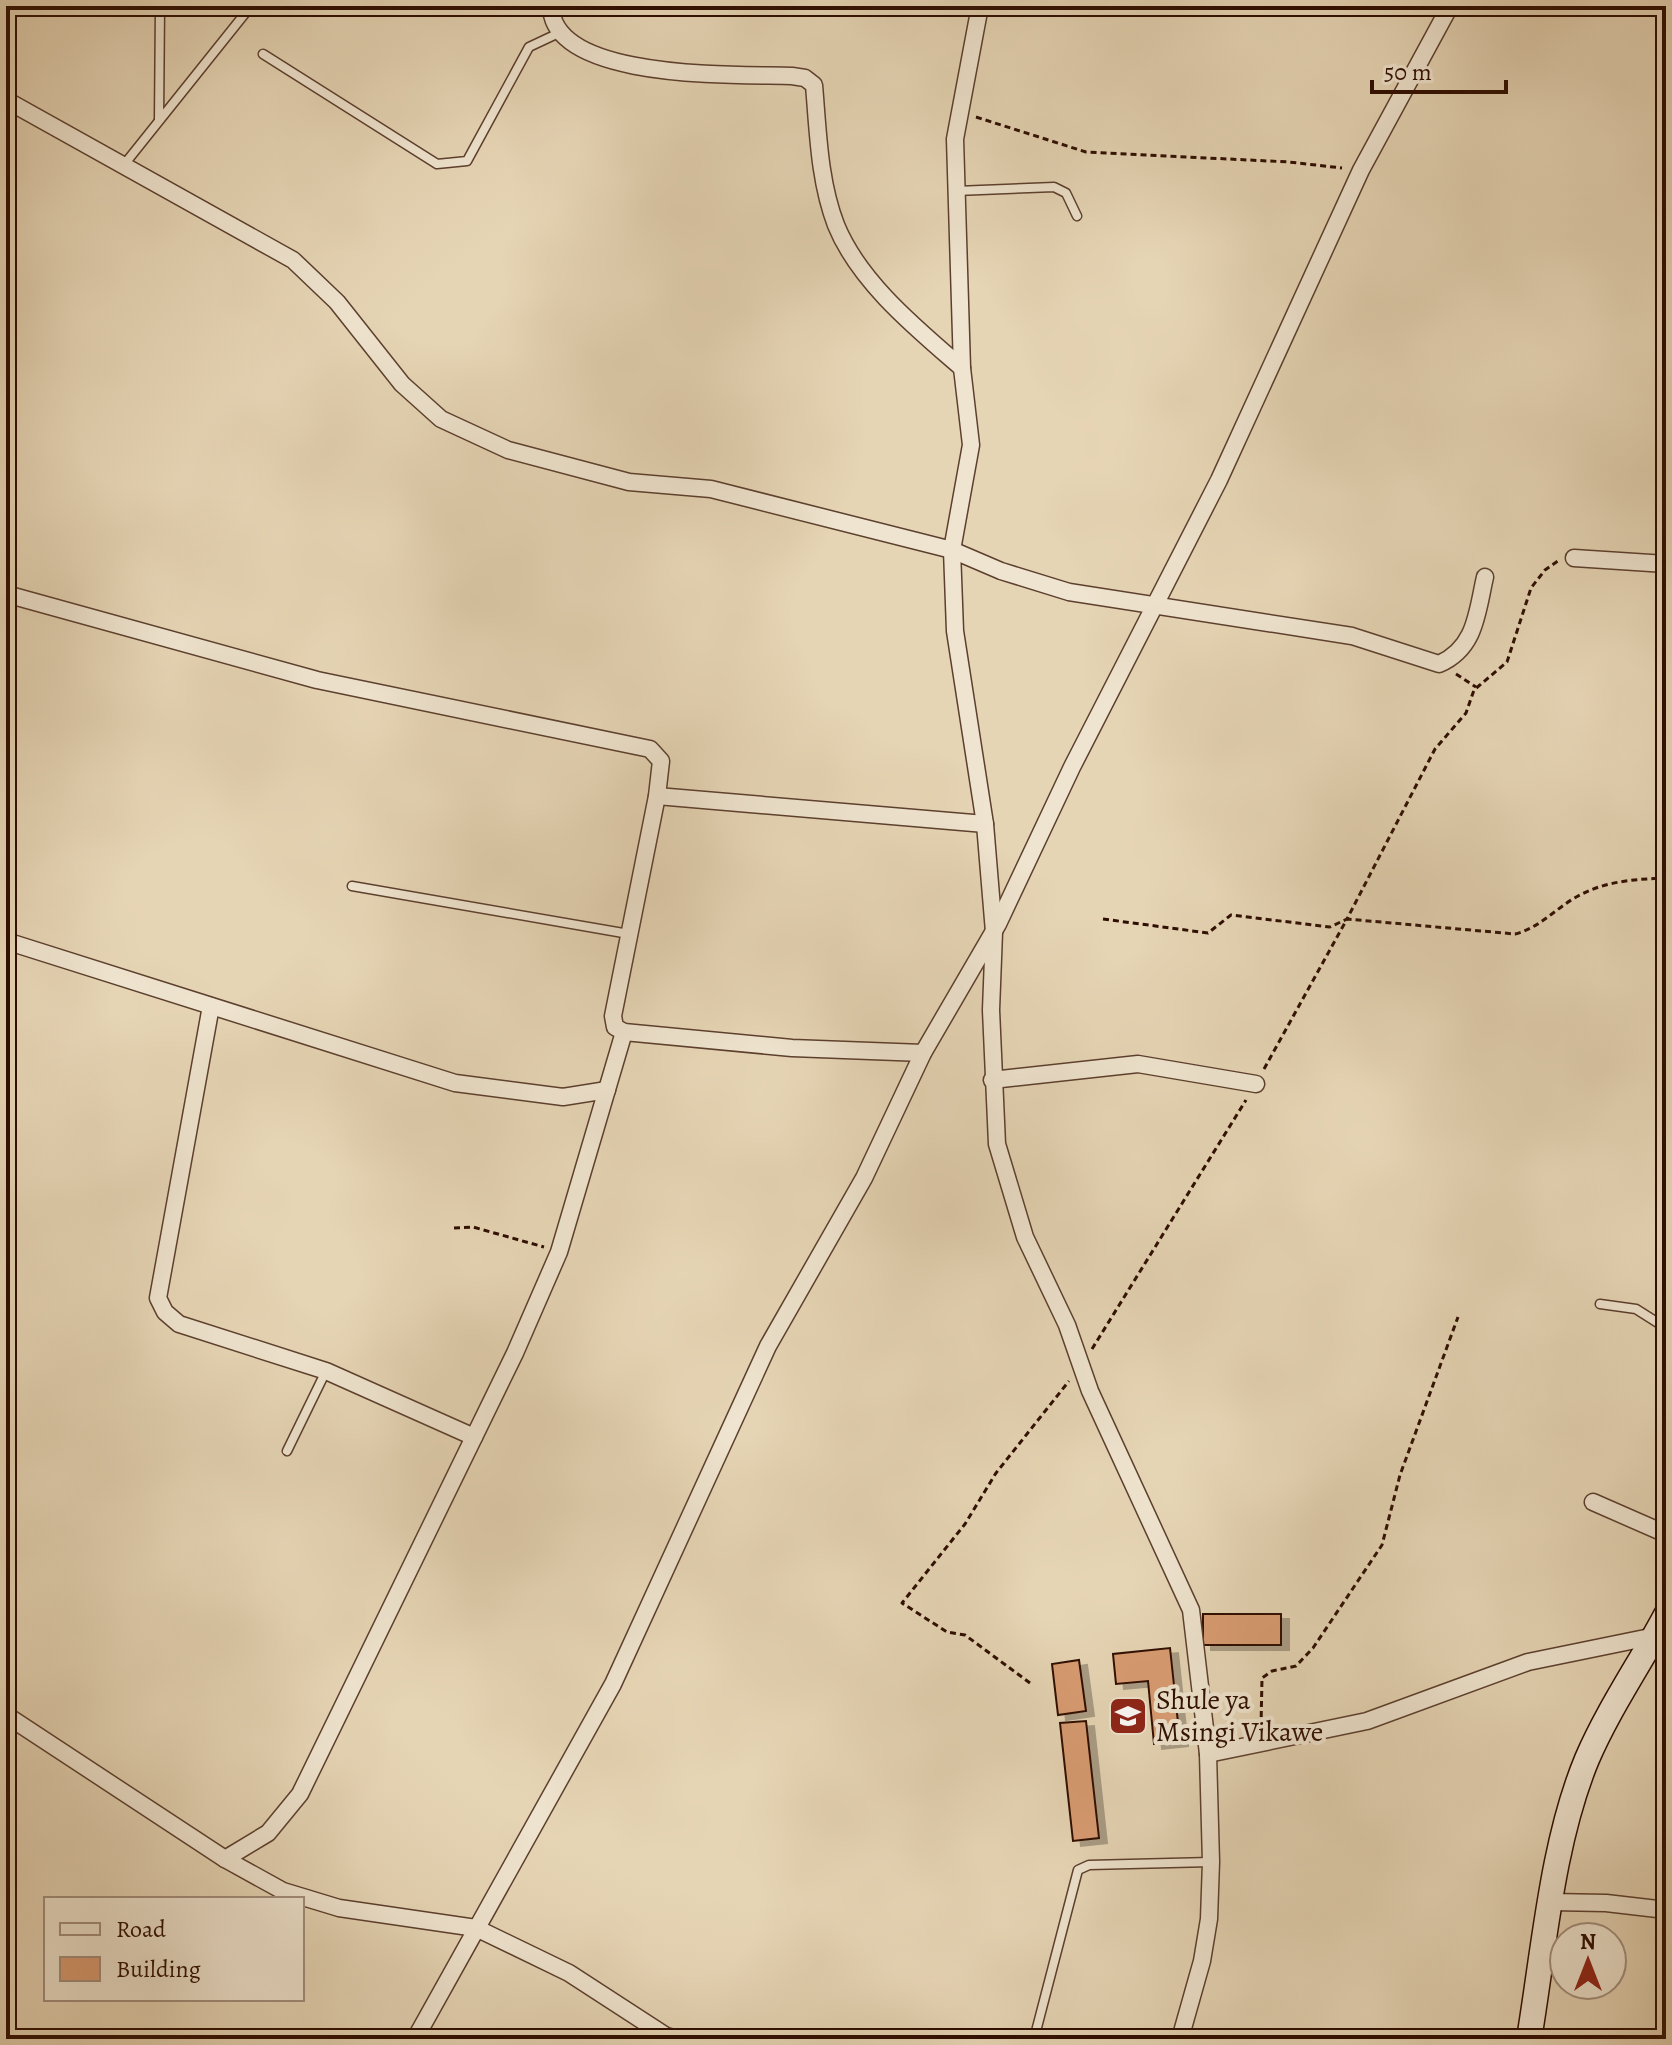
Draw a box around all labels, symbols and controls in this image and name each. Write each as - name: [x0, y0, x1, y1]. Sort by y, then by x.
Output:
- scale bar: [1372, 44, 1506, 94]
- text: 50 m: [1384, 56, 1432, 88]
- place label: Shule ya Msingi Vikawe: [1156, 1681, 1323, 1751]
- school or university icon: Shule ya Msingi Vikawe: [1107, 1695, 1149, 1737]
- legend: [44, 1897, 304, 2001]
- text: Road: [116, 1913, 166, 1945]
- north arrow: [1548, 1921, 1628, 2001]
- text: N: [1580, 1927, 1596, 1957]
- text: Building: [116, 1953, 201, 1985]

